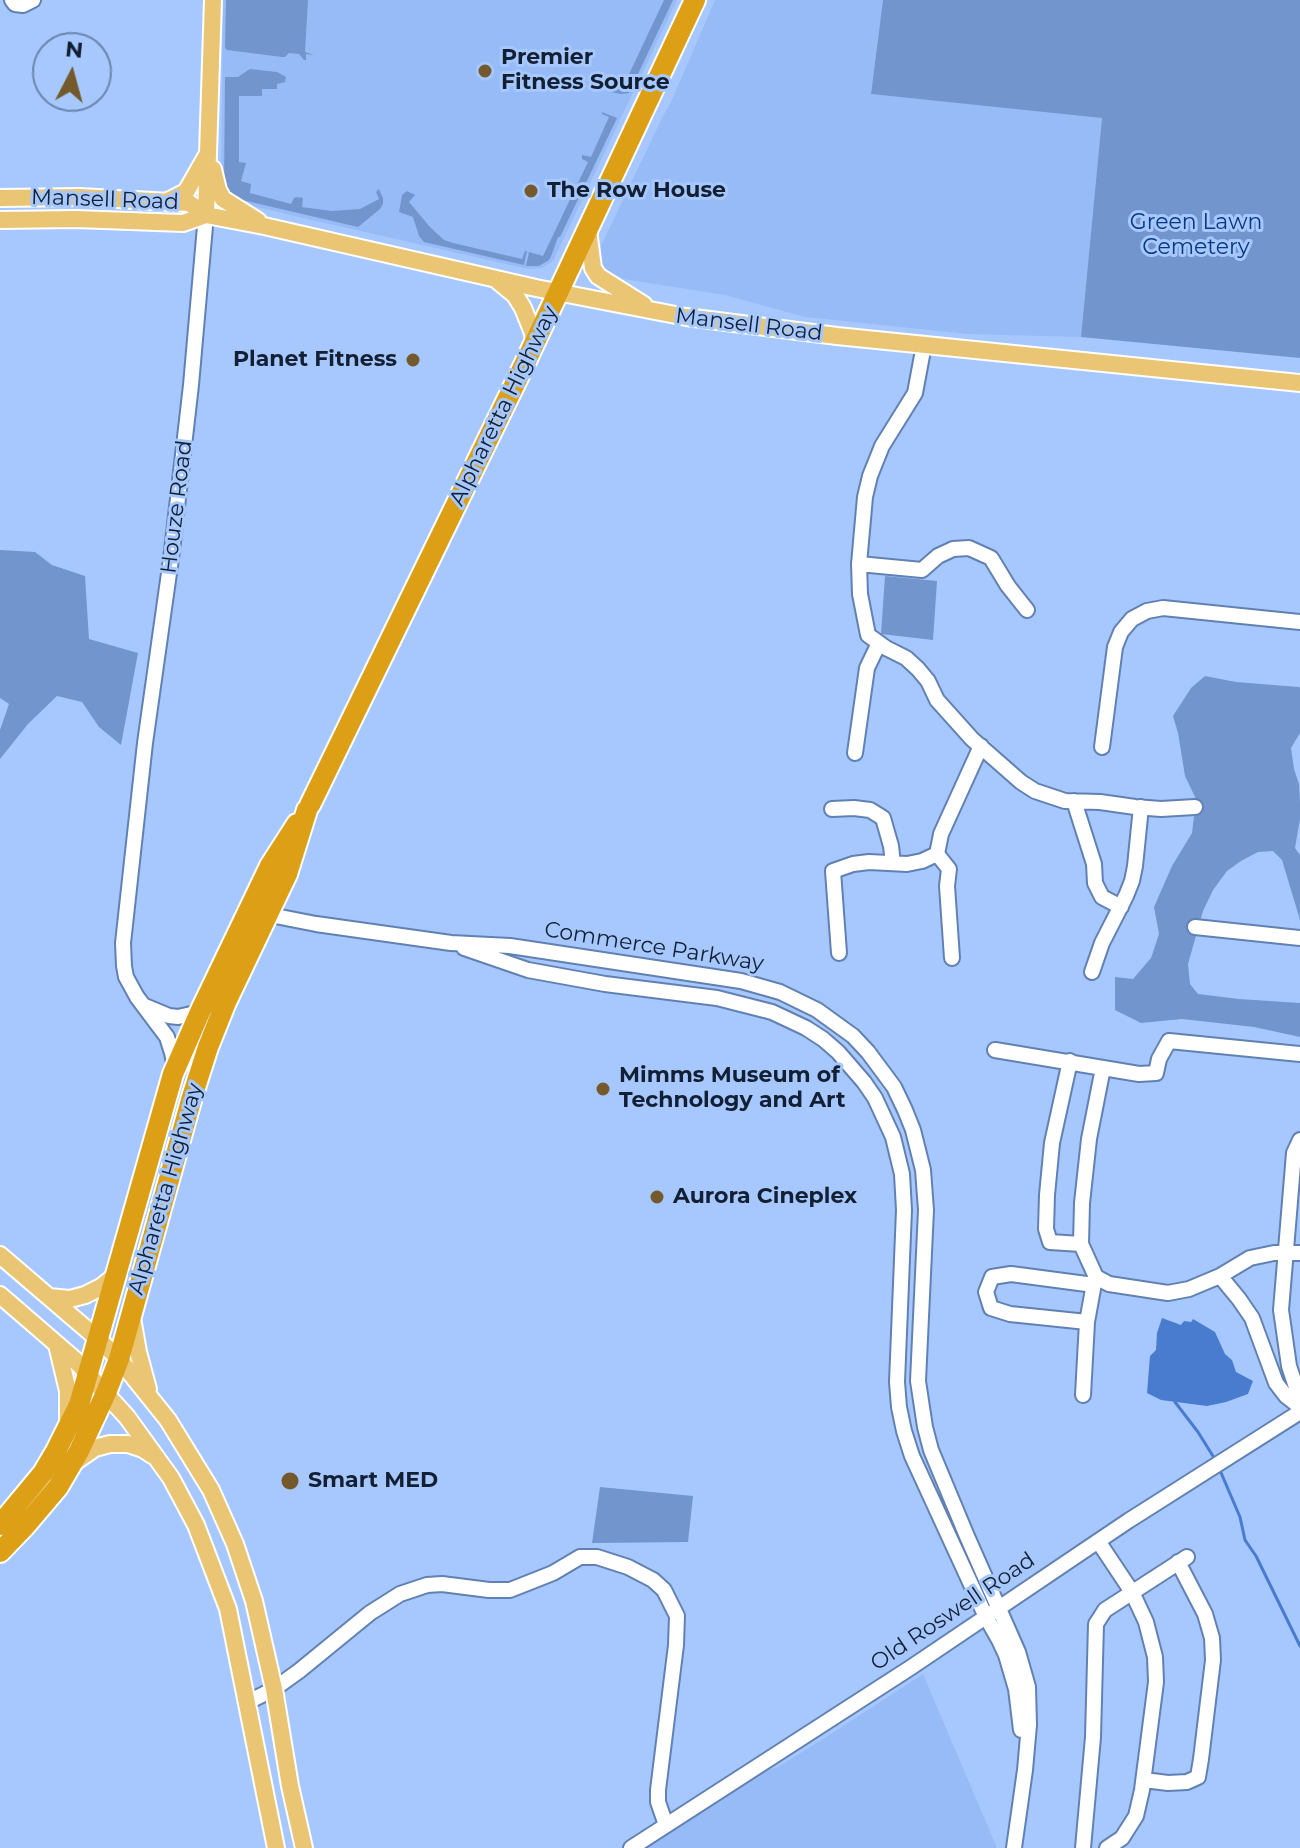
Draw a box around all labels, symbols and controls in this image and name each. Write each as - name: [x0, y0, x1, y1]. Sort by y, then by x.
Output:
- north arrow: [32, 32, 112, 112]
- text: N: [64, 35, 85, 64]
- place label: Premier Fitness Source: [501, 45, 670, 96]
- marker: Premier Fitness Source: [476, 62, 494, 80]
- place label: The Row House: [547, 178, 726, 204]
- marker: The Row House: [522, 182, 540, 200]
- street label: Mansell Road: [31, 184, 179, 216]
- park label: Green Lawn Cemetery: [1130, 210, 1262, 262]
- street label: Alpharetta Highway: [444, 302, 564, 510]
- street label: Mansell Road: [674, 303, 824, 347]
- place label: Planet Fitness: [233, 347, 397, 373]
- marker: Planet Fitness: [404, 351, 422, 369]
- street label: Houze Road: [156, 439, 198, 575]
- street label: Commerce Parkway: [542, 917, 766, 977]
- place label: Mimms Museum of Technology and Art: [619, 1063, 845, 1114]
- street label: Alpharetta Highway: [123, 1080, 209, 1298]
- marker: Mimms Museum of Technology and Art: [594, 1080, 612, 1098]
- place label: Aurora Cineplex: [673, 1184, 857, 1210]
- marker: Aurora Cineplex: [648, 1188, 666, 1206]
- place label: Smart MED: [308, 1468, 438, 1494]
- marker: Smart MED: [279, 1470, 301, 1492]
- street label: Old Roswell Road: [866, 1547, 1040, 1677]

